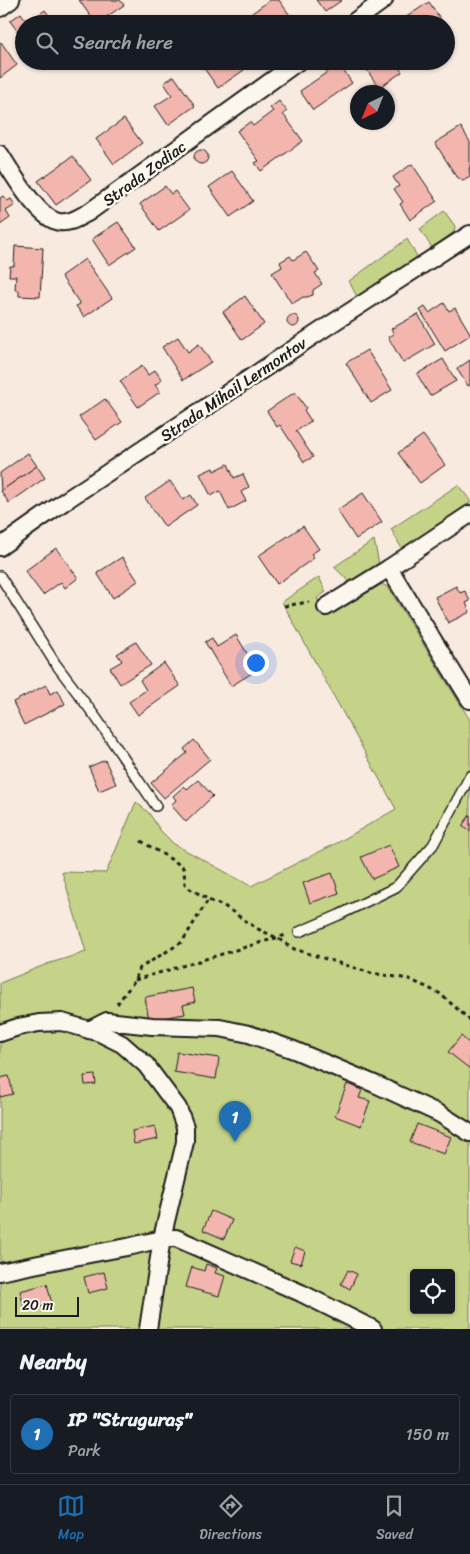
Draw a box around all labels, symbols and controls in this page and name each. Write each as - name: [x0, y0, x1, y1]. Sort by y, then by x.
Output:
- search box: [15, 15, 455, 70]
- text: Search here: [73, 26, 173, 59]
- icon: search: [33, 29, 61, 57]
- north arrow: [350, 85, 395, 130]
- street label: Strada Zodiac: [96, 133, 193, 214]
- street label: Strada Mihail Lermontov: [154, 328, 314, 450]
- your location: [243, 650, 269, 676]
- pin: 1: [219, 1101, 251, 1142]
- map controls: [410, 1269, 455, 1314]
- button: locate: [410, 1269, 455, 1314]
- text: 20 m: [22, 1293, 53, 1318]
- scale bar: [15, 1294, 79, 1317]
- text: Nearby: [20, 1343, 86, 1381]
- text: IP "Struguraș": [68, 1403, 192, 1436]
- text: 1: [34, 1420, 40, 1449]
- text: 150 m: [406, 1420, 449, 1449]
- text: Park: [68, 1436, 101, 1465]
- tab: Map: [57, 1492, 85, 1547]
- tab: Directions: [199, 1492, 262, 1547]
- tab: Saved: [376, 1492, 413, 1547]

